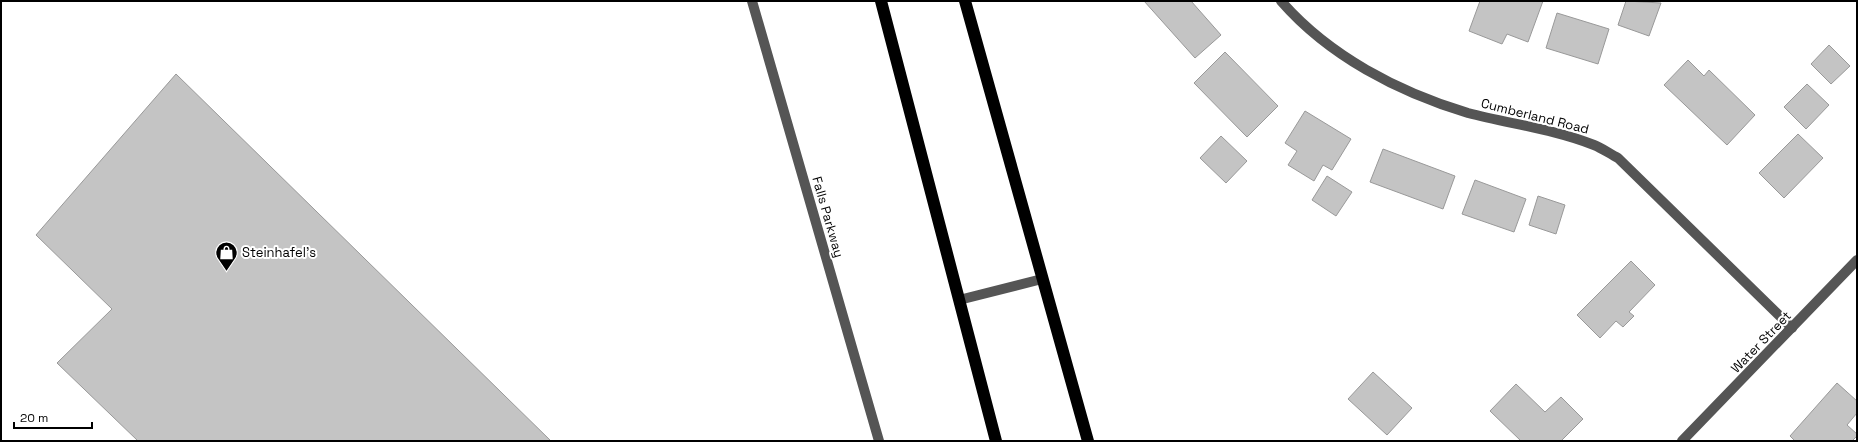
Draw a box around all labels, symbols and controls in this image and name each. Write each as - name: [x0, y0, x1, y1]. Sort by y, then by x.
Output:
- street label: Cumberland Road: [1479, 94, 1591, 138]
- street label: Falls Parkway: [808, 174, 848, 260]
- shop icon: Steinhafel's: [213, 239, 239, 272]
- place label: Steinhafel's: [242, 244, 316, 261]
- street label: Water Street: [1727, 307, 1795, 377]
- scale bar: [14, 404, 92, 430]
- text: 20 m: [20, 410, 48, 426]

